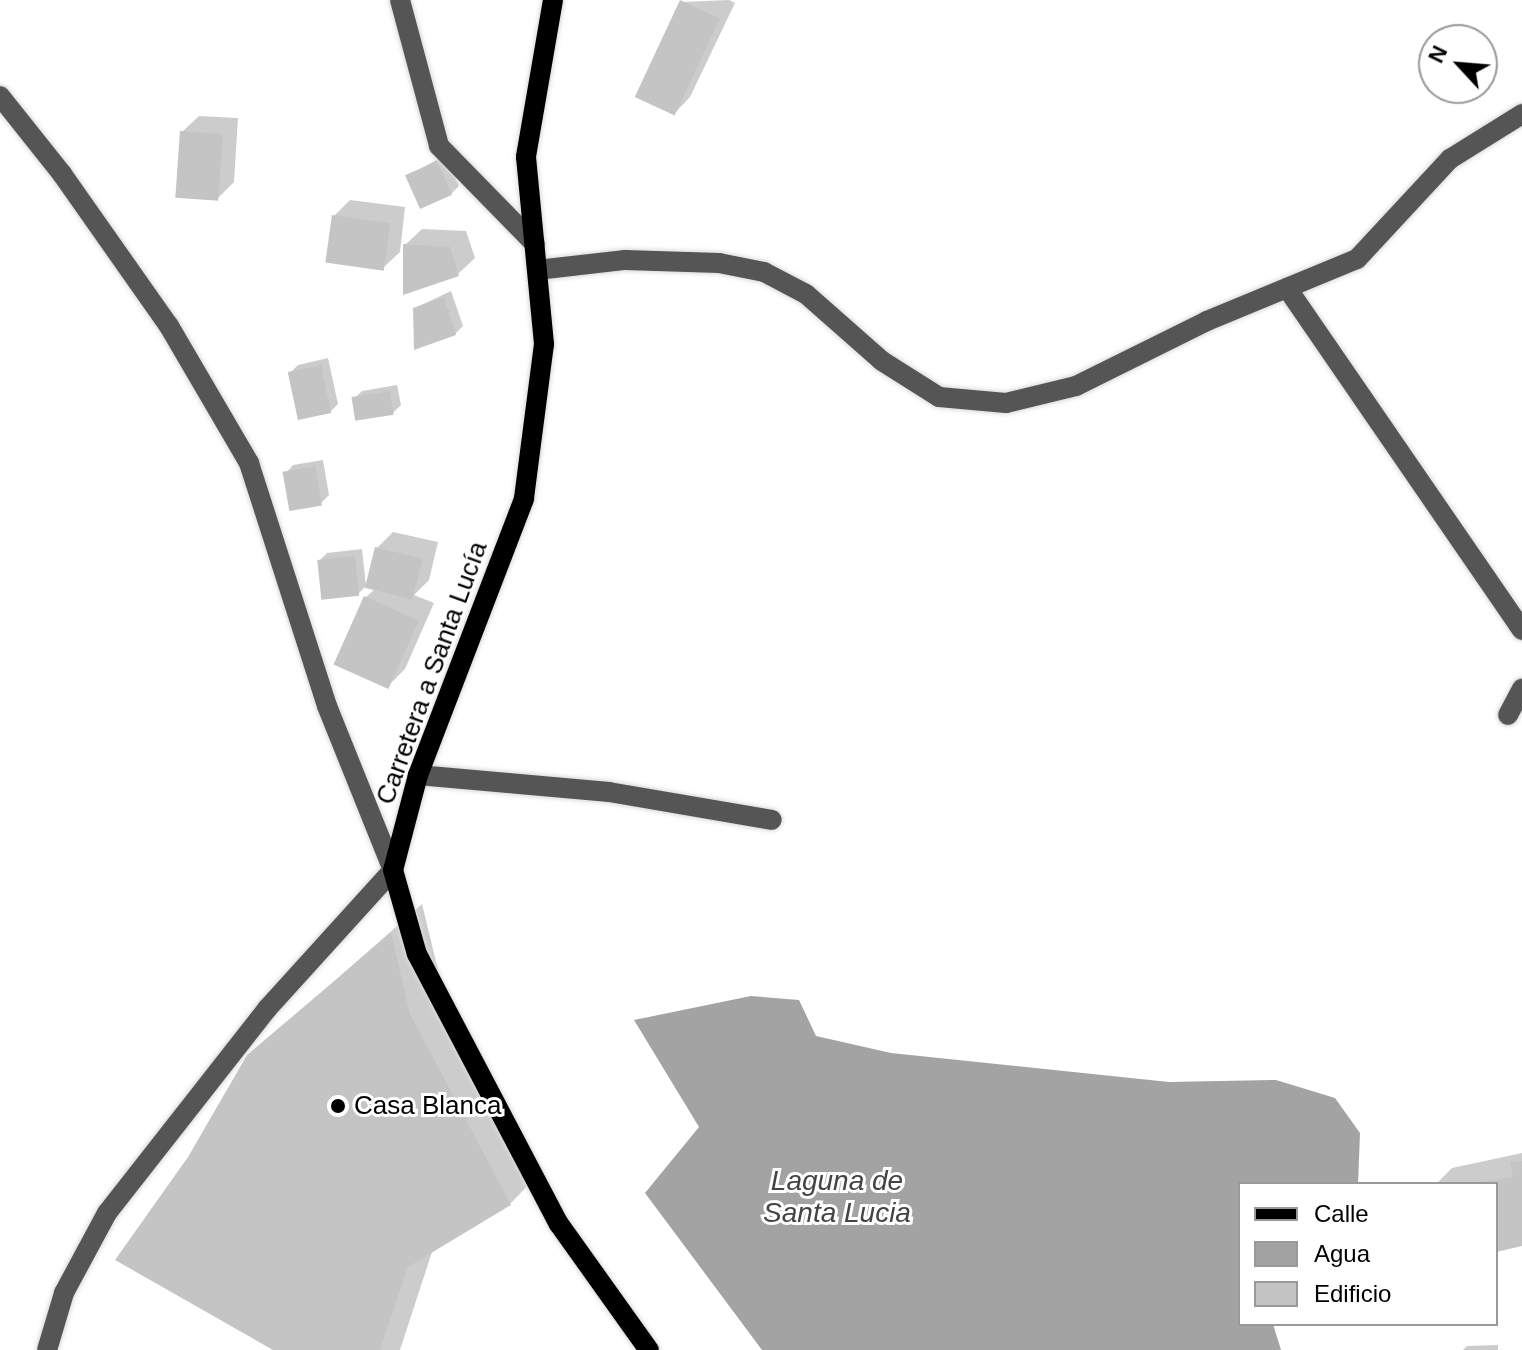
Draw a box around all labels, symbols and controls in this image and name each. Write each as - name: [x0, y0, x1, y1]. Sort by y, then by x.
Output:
- north arrow: [1418, 24, 1498, 104]
- text: N: [1423, 42, 1452, 67]
- street label: Carretera a Santa Lucía: [370, 537, 494, 809]
- place label: Casa Blanca: [354, 1090, 501, 1122]
- marker: Casa Blanca: [329, 1097, 347, 1115]
- water label: Laguna de Santa Lucia: [763, 1164, 911, 1230]
- legend: [1238, 1182, 1498, 1326]
- text: Calle: [1314, 1200, 1369, 1227]
- text: Agua: [1314, 1240, 1370, 1267]
- text: Edificio: [1314, 1280, 1391, 1307]

